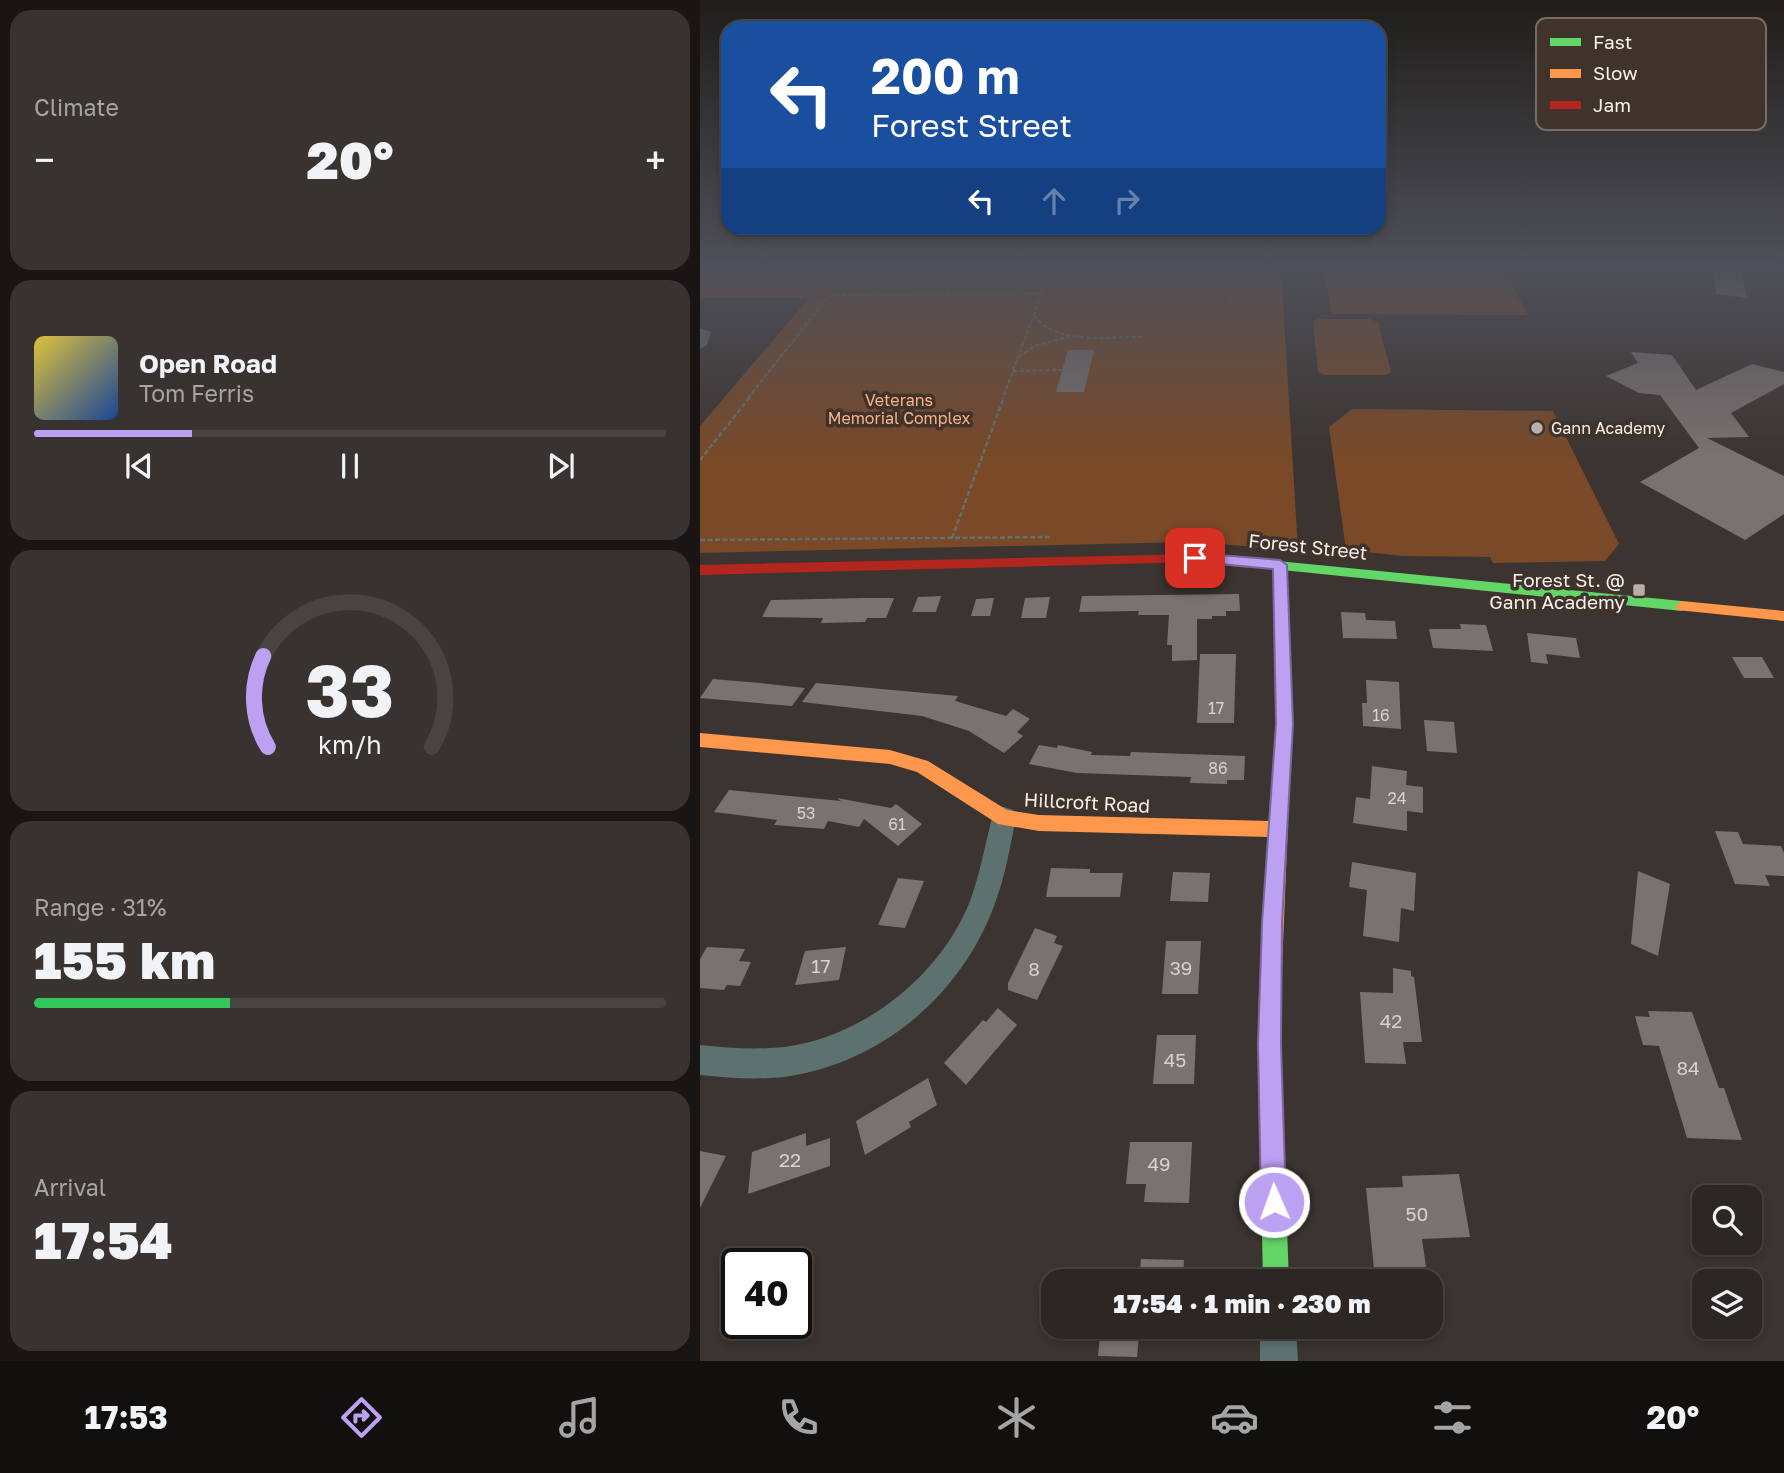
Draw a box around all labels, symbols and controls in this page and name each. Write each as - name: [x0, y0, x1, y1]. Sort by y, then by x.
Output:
- legend: [1536, 18, 1766, 130]
- text: Fast: [1593, 30, 1632, 53]
- text: 200 m: [871, 46, 1020, 105]
- icon: left: [756, 49, 847, 140]
- text: Slow: [1593, 61, 1638, 84]
- text: Climate: [34, 93, 119, 121]
- text: Jam: [1593, 93, 1631, 116]
- text: Forest Street: [871, 106, 1072, 144]
- text: 20°: [307, 128, 393, 190]
- text: −: [34, 137, 55, 182]
- text: +: [645, 137, 666, 182]
- icon: left: [962, 182, 1000, 220]
- icon: ahead: [1035, 182, 1073, 220]
- icon: right: [1108, 182, 1146, 220]
- text: Open Road: [139, 348, 277, 379]
- text: Tom Ferris: [139, 379, 254, 407]
- park label: Veterans Memorial Complex: [828, 390, 971, 428]
- place label: Gann Academy: [1551, 418, 1665, 438]
- marker: Gann Academy: [1529, 420, 1545, 436]
- icon: previous: [120, 447, 158, 485]
- icon: pause: [331, 447, 369, 485]
- icon: next: [542, 447, 580, 485]
- pin: [1165, 528, 1225, 588]
- street label: Forest Street: [1247, 528, 1369, 564]
- icon: arrive: [1176, 539, 1214, 577]
- place label: Forest St. @ Gann Academy: [1489, 568, 1625, 613]
- marker: Forest St. @ Gann Academy: [1631, 582, 1647, 598]
- text: 33: [306, 646, 394, 733]
- house number: 17: [1208, 698, 1224, 718]
- house number: 16: [1372, 705, 1390, 725]
- text: km/h: [318, 728, 382, 759]
- house number: 86: [1208, 758, 1228, 778]
- street label: Hillcroft Road: [1023, 787, 1151, 817]
- house number: 24: [1387, 788, 1407, 808]
- house number: 53: [797, 803, 815, 823]
- house number: 61: [888, 814, 906, 834]
- text: Range · 31%: [34, 893, 166, 921]
- text: 155 km: [34, 928, 215, 990]
- house number: 17: [811, 954, 831, 977]
- house number: 39: [1170, 956, 1192, 979]
- house number: 8: [1028, 957, 1040, 980]
- house number: 42: [1380, 1009, 1402, 1032]
- house number: 45: [1164, 1048, 1186, 1071]
- house number: 84: [1676, 1056, 1700, 1079]
- house number: 22: [779, 1148, 801, 1171]
- house number: 49: [1147, 1152, 1171, 1175]
- position arrow: [1237, 1165, 1311, 1239]
- text: Arrival: [34, 1173, 106, 1201]
- map controls: [1692, 1185, 1762, 1339]
- button: search: [1692, 1185, 1762, 1255]
- house number: 50: [1406, 1202, 1428, 1225]
- text: 17:54: [34, 1208, 173, 1270]
- speed limit sign: 40: [721, 1248, 812, 1339]
- button: layers: [1692, 1269, 1762, 1339]
- text: 17:54 · 1 min · 230 m: [1113, 1288, 1371, 1319]
- icon: directions: [337, 1393, 386, 1442]
- icon: music: [555, 1393, 604, 1442]
- icon: phone: [774, 1393, 823, 1442]
- icon: climate: [992, 1393, 1041, 1442]
- icon: car: [1210, 1393, 1259, 1442]
- icon: filters: [1428, 1393, 1477, 1442]
- text: 17:53: [85, 1398, 168, 1436]
- text: 20°: [1646, 1398, 1699, 1436]

